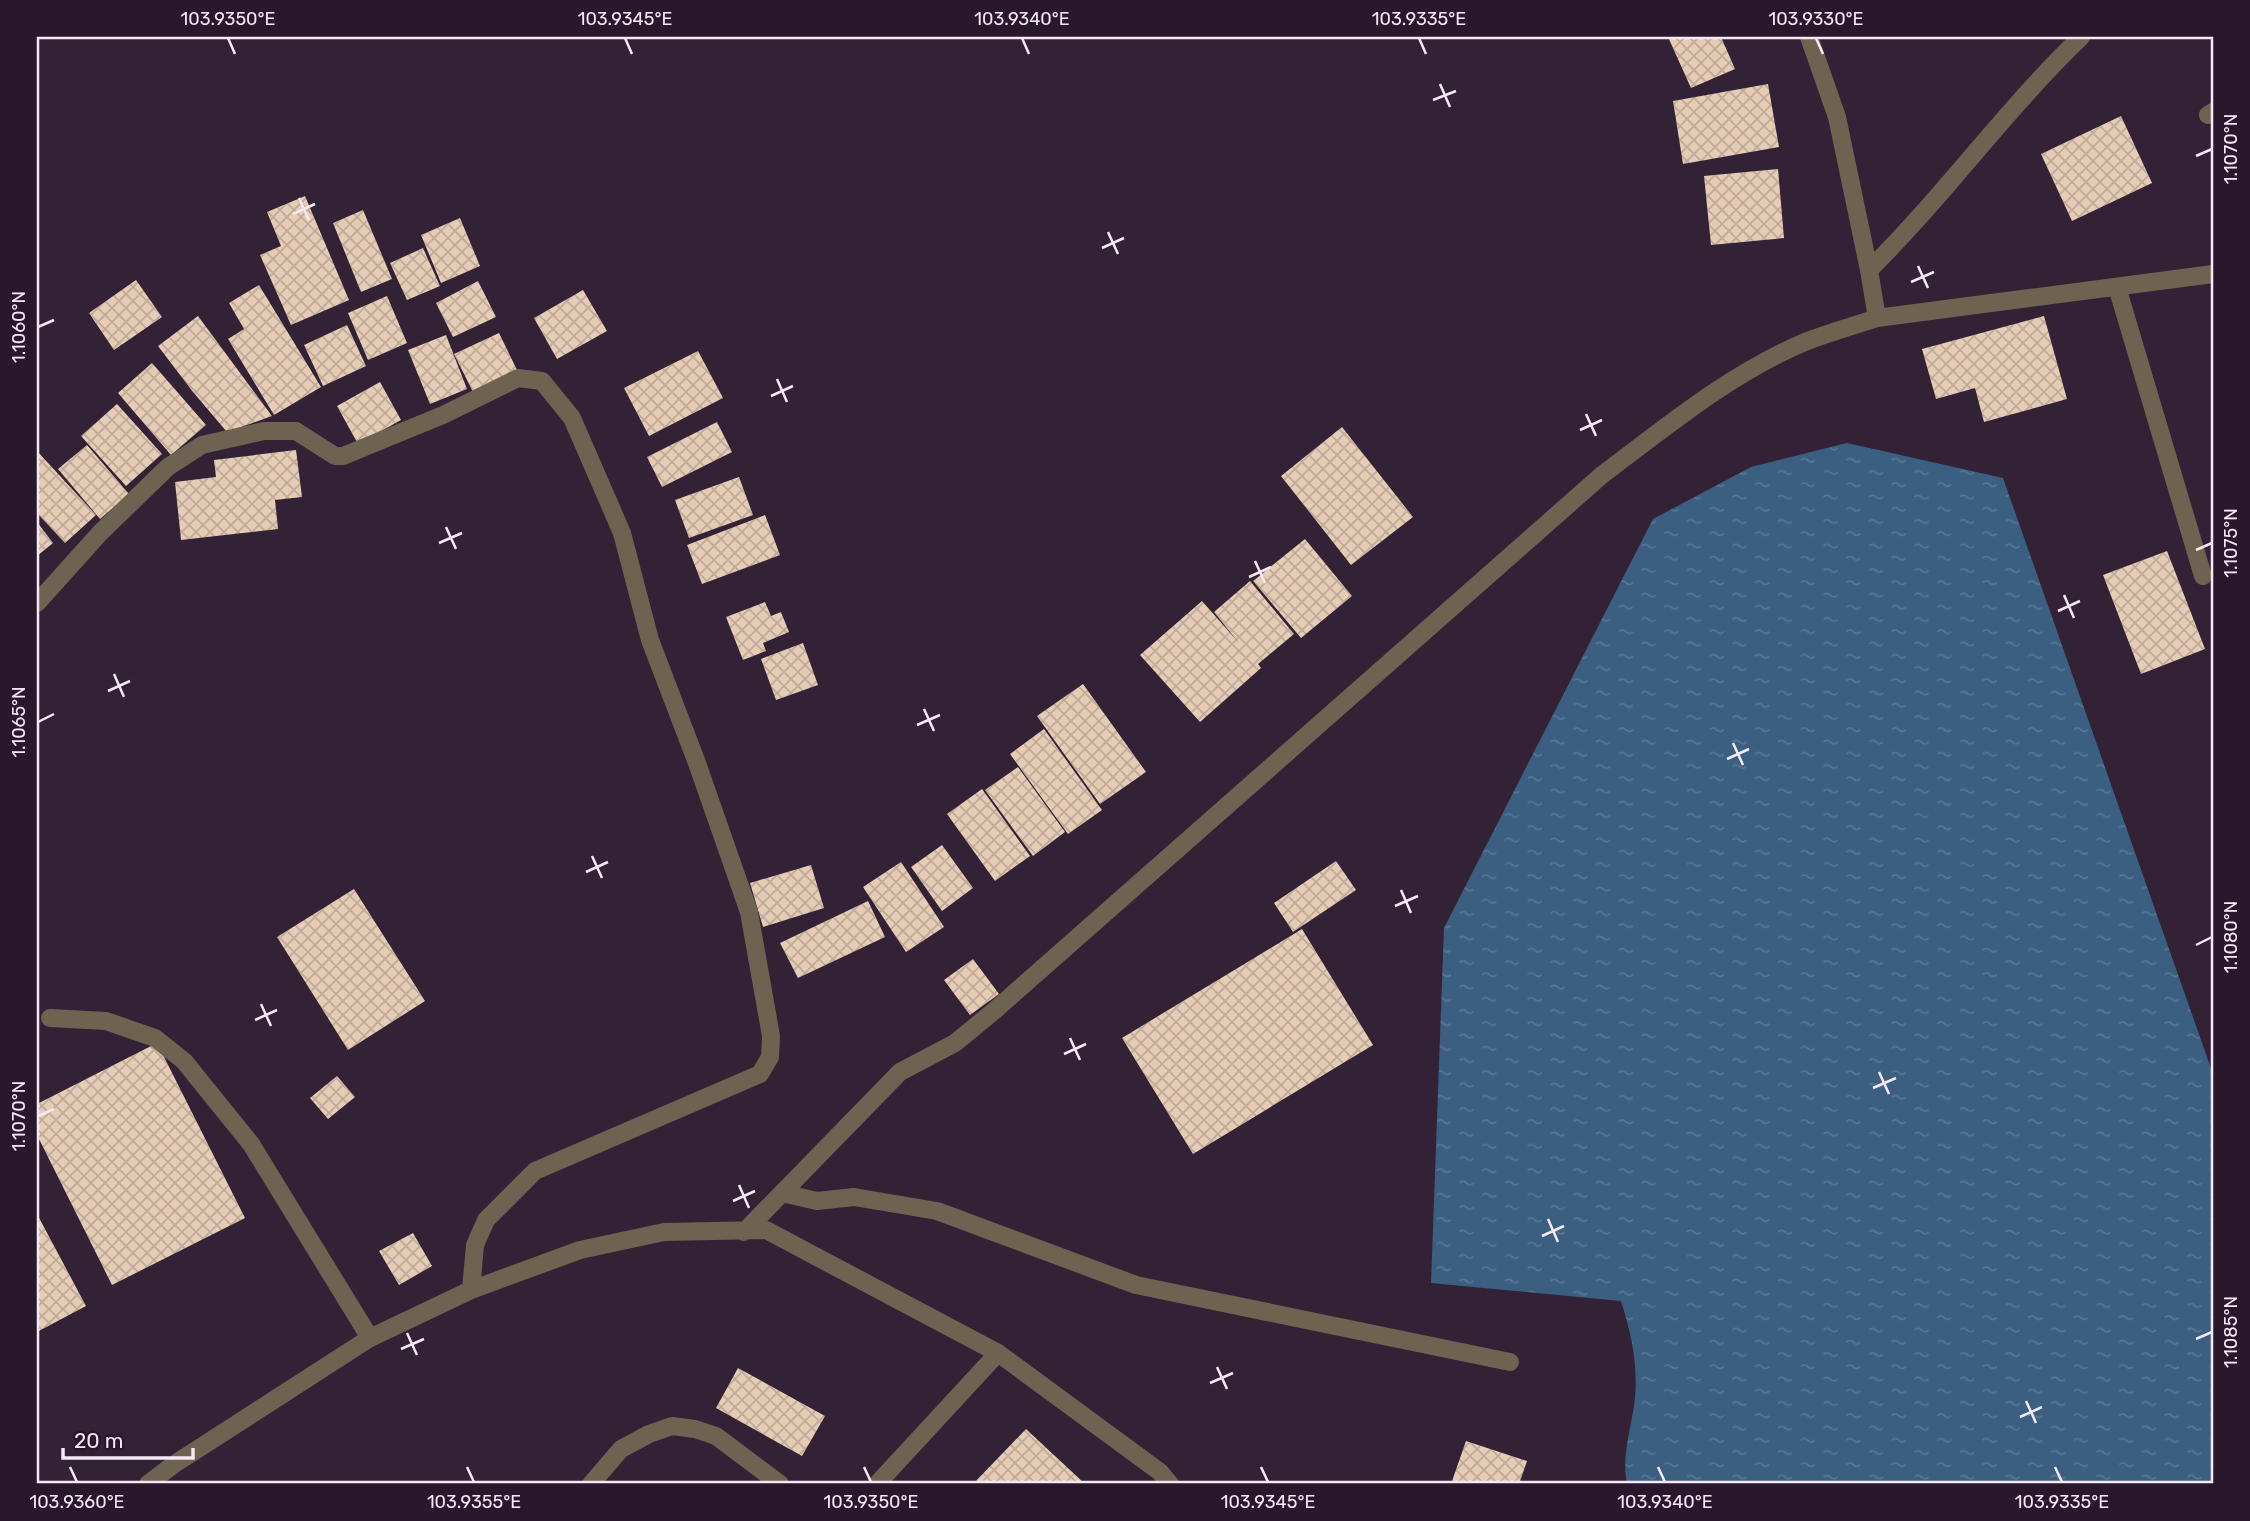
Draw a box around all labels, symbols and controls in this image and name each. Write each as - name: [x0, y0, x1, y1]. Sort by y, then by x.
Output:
- text: 103.9350°E: [181, 8, 275, 30]
- text: 103.9345°E: [578, 8, 672, 30]
- text: 103.9340°E: [974, 8, 1070, 30]
- text: 103.9335°E: [1372, 8, 1466, 30]
- text: 103.9330°E: [1768, 8, 1864, 30]
- text: 1.1070°N: [2220, 114, 2242, 184]
- text: 1.1060°N: [8, 291, 30, 363]
- text: 1.1075°N: [2220, 508, 2242, 578]
- text: 1.1065°N: [8, 686, 30, 758]
- text: 1.1080°N: [2220, 901, 2242, 973]
- text: 1.1070°N: [8, 1081, 30, 1151]
- text: 1.1085°N: [2220, 1296, 2242, 1368]
- scale bar: [63, 1416, 192, 1460]
- text: 20 m: [74, 1428, 123, 1453]
- text: 103.9360°E: [29, 1491, 125, 1513]
- text: 103.9355°E: [427, 1491, 521, 1513]
- text: 103.9350°E: [824, 1491, 918, 1513]
- text: 103.9345°E: [1221, 1491, 1315, 1513]
- text: 103.9340°E: [1617, 1491, 1713, 1513]
- text: 103.9335°E: [2015, 1491, 2109, 1513]

